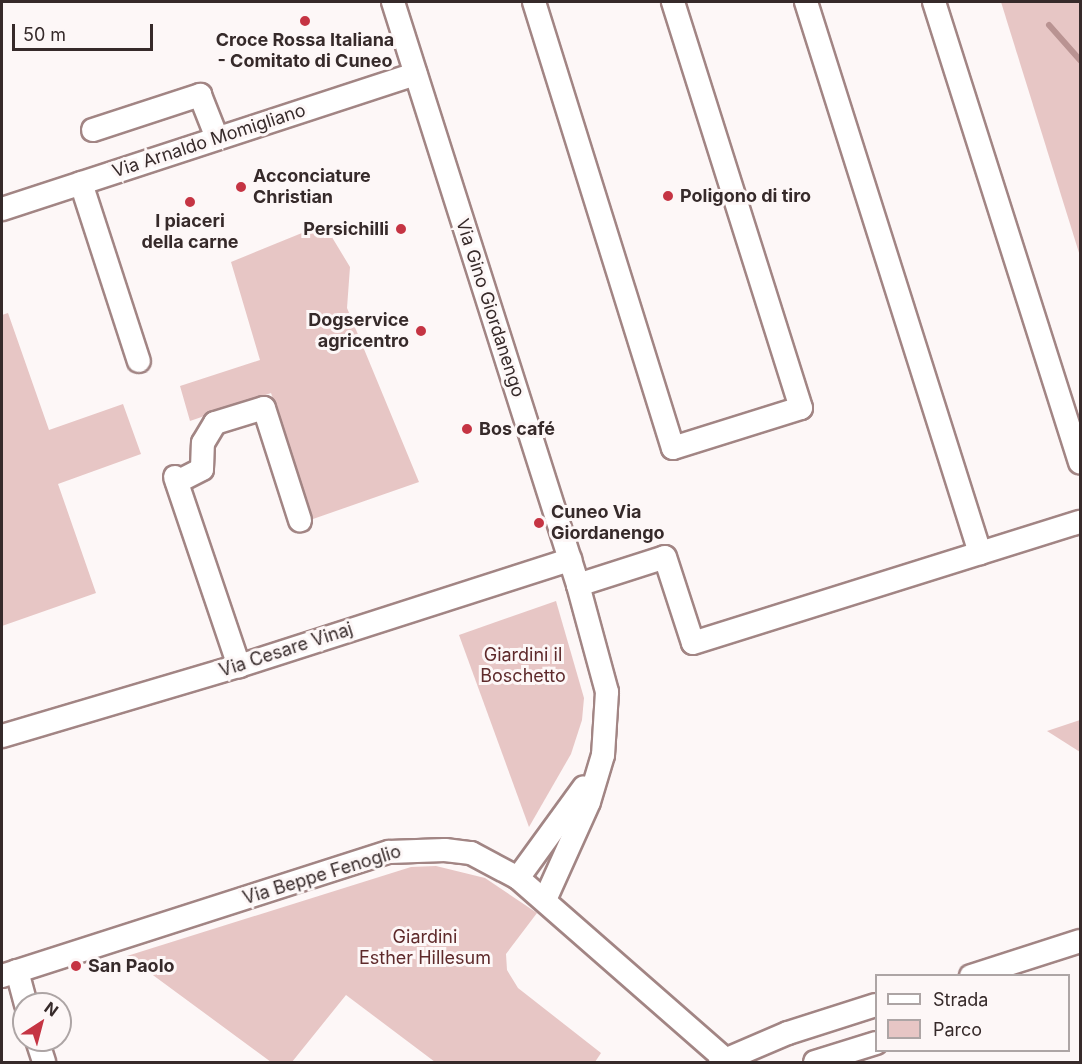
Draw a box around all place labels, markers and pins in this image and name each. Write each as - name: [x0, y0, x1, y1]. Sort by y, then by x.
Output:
- marker: Croce Rossa Italiana - Comitato di Cuneo: [298, 14, 312, 28]
- place label: Croce Rossa Italiana - Comitato di Cuneo: [216, 30, 394, 72]
- place label: Acconciature Christian: [253, 166, 371, 208]
- marker: Acconciature Christian: [234, 180, 248, 194]
- place label: Poligono di tiro: [680, 185, 811, 207]
- marker: Poligono di tiro: [661, 189, 675, 203]
- marker: I piaceri della carne: [183, 195, 197, 209]
- place label: I piaceri della carne: [141, 211, 239, 254]
- place label: Persichilli: [303, 218, 389, 240]
- marker: Persichilli: [394, 222, 408, 236]
- place label: Dogservice agricentro: [308, 310, 409, 352]
- marker: Dogservice agricentro: [414, 324, 428, 338]
- place label: Bos café: [479, 418, 555, 440]
- marker: Bos café: [460, 422, 474, 436]
- place label: Cuneo Via Giordanengo: [551, 502, 665, 544]
- marker: Cuneo Via Giordanengo: [532, 516, 546, 530]
- place label: San Paolo: [88, 955, 175, 977]
- marker: San Paolo: [69, 959, 83, 973]

